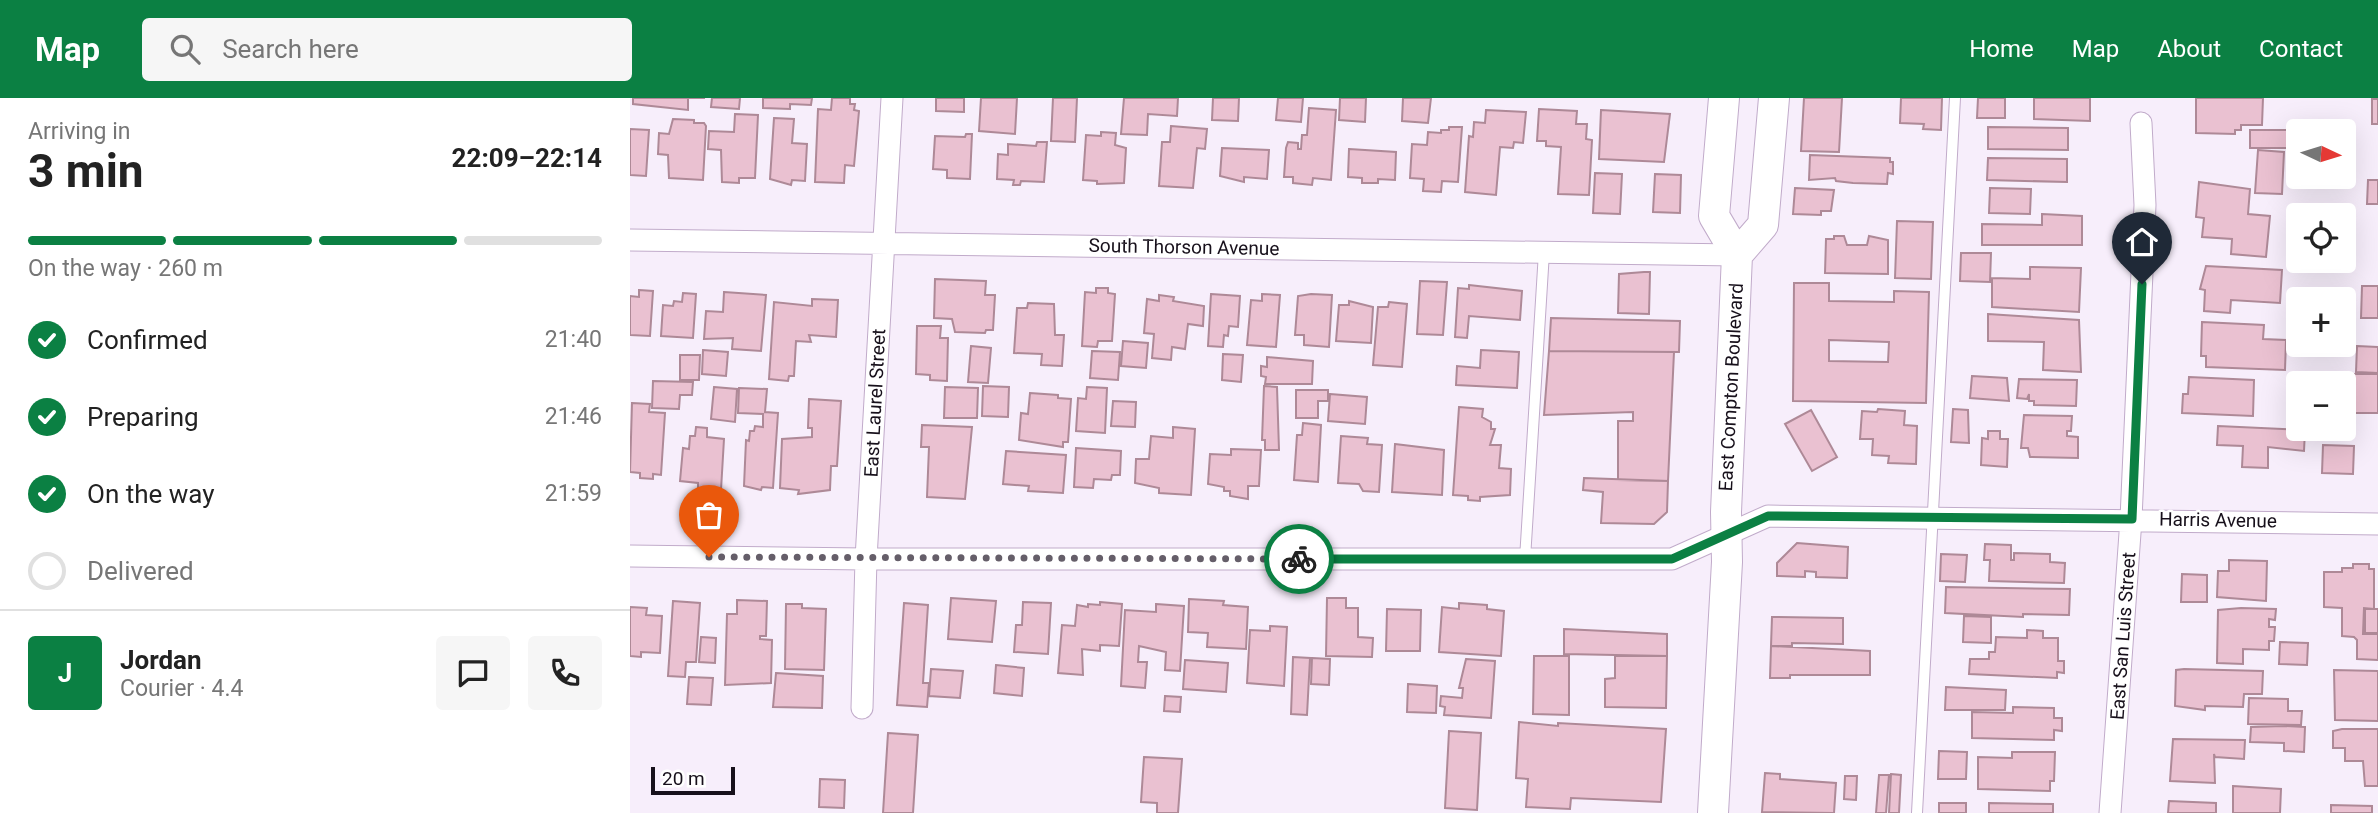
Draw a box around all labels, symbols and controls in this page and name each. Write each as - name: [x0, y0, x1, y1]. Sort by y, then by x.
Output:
- search box: [142, 18, 632, 81]
- text: Map: [35, 30, 100, 69]
- icon: search: [166, 30, 204, 68]
- text: Search here: [222, 34, 359, 64]
- text: Home: [1969, 35, 2034, 63]
- text: Map: [2072, 35, 2119, 63]
- text: About: [2157, 35, 2221, 63]
- text: Contact: [2259, 35, 2343, 63]
- text: Arriving in: [28, 118, 131, 145]
- north arrow: [2286, 119, 2356, 189]
- map controls: [2286, 119, 2356, 441]
- text: 22:09–22:14: [452, 143, 602, 173]
- text: 3 min: [28, 144, 144, 198]
- button: locate: [2286, 203, 2356, 273]
- pin: [2112, 212, 2172, 284]
- icon: home: [2123, 223, 2161, 261]
- street label: South Thorson Avenue: [1088, 234, 1280, 260]
- text: On the way · 260 m: [28, 255, 223, 282]
- street label: East Compton Boulevard: [1714, 282, 1748, 492]
- button: +: [2286, 287, 2356, 357]
- icon: check: [28, 321, 66, 359]
- text: Confirmed: [87, 325, 208, 355]
- text: 21:40: [545, 326, 602, 353]
- street label: East Laurel Street: [860, 328, 890, 478]
- button: −: [2286, 371, 2356, 441]
- icon: check: [28, 398, 66, 436]
- text: Preparing: [87, 402, 199, 432]
- text: 21:46: [545, 403, 602, 430]
- icon: check: [28, 475, 66, 513]
- text: On the way: [87, 479, 215, 509]
- text: 21:59: [545, 480, 602, 507]
- pin: [679, 485, 739, 557]
- icon: bag: [690, 496, 728, 534]
- street label: Harris Avenue: [2159, 507, 2277, 533]
- courier: [1264, 524, 1334, 594]
- icon: bike: [1280, 540, 1318, 578]
- street label: East San Luis Street: [2106, 551, 2140, 721]
- text: Delivered: [87, 556, 194, 586]
- button: chat: [436, 636, 510, 710]
- button: phone: [528, 636, 602, 710]
- text: Jordan: [120, 645, 202, 675]
- text: J: [58, 658, 72, 688]
- text: Courier · 4.4: [120, 675, 243, 702]
- scale bar: [651, 764, 735, 796]
- text: 20 m: [662, 767, 705, 790]

